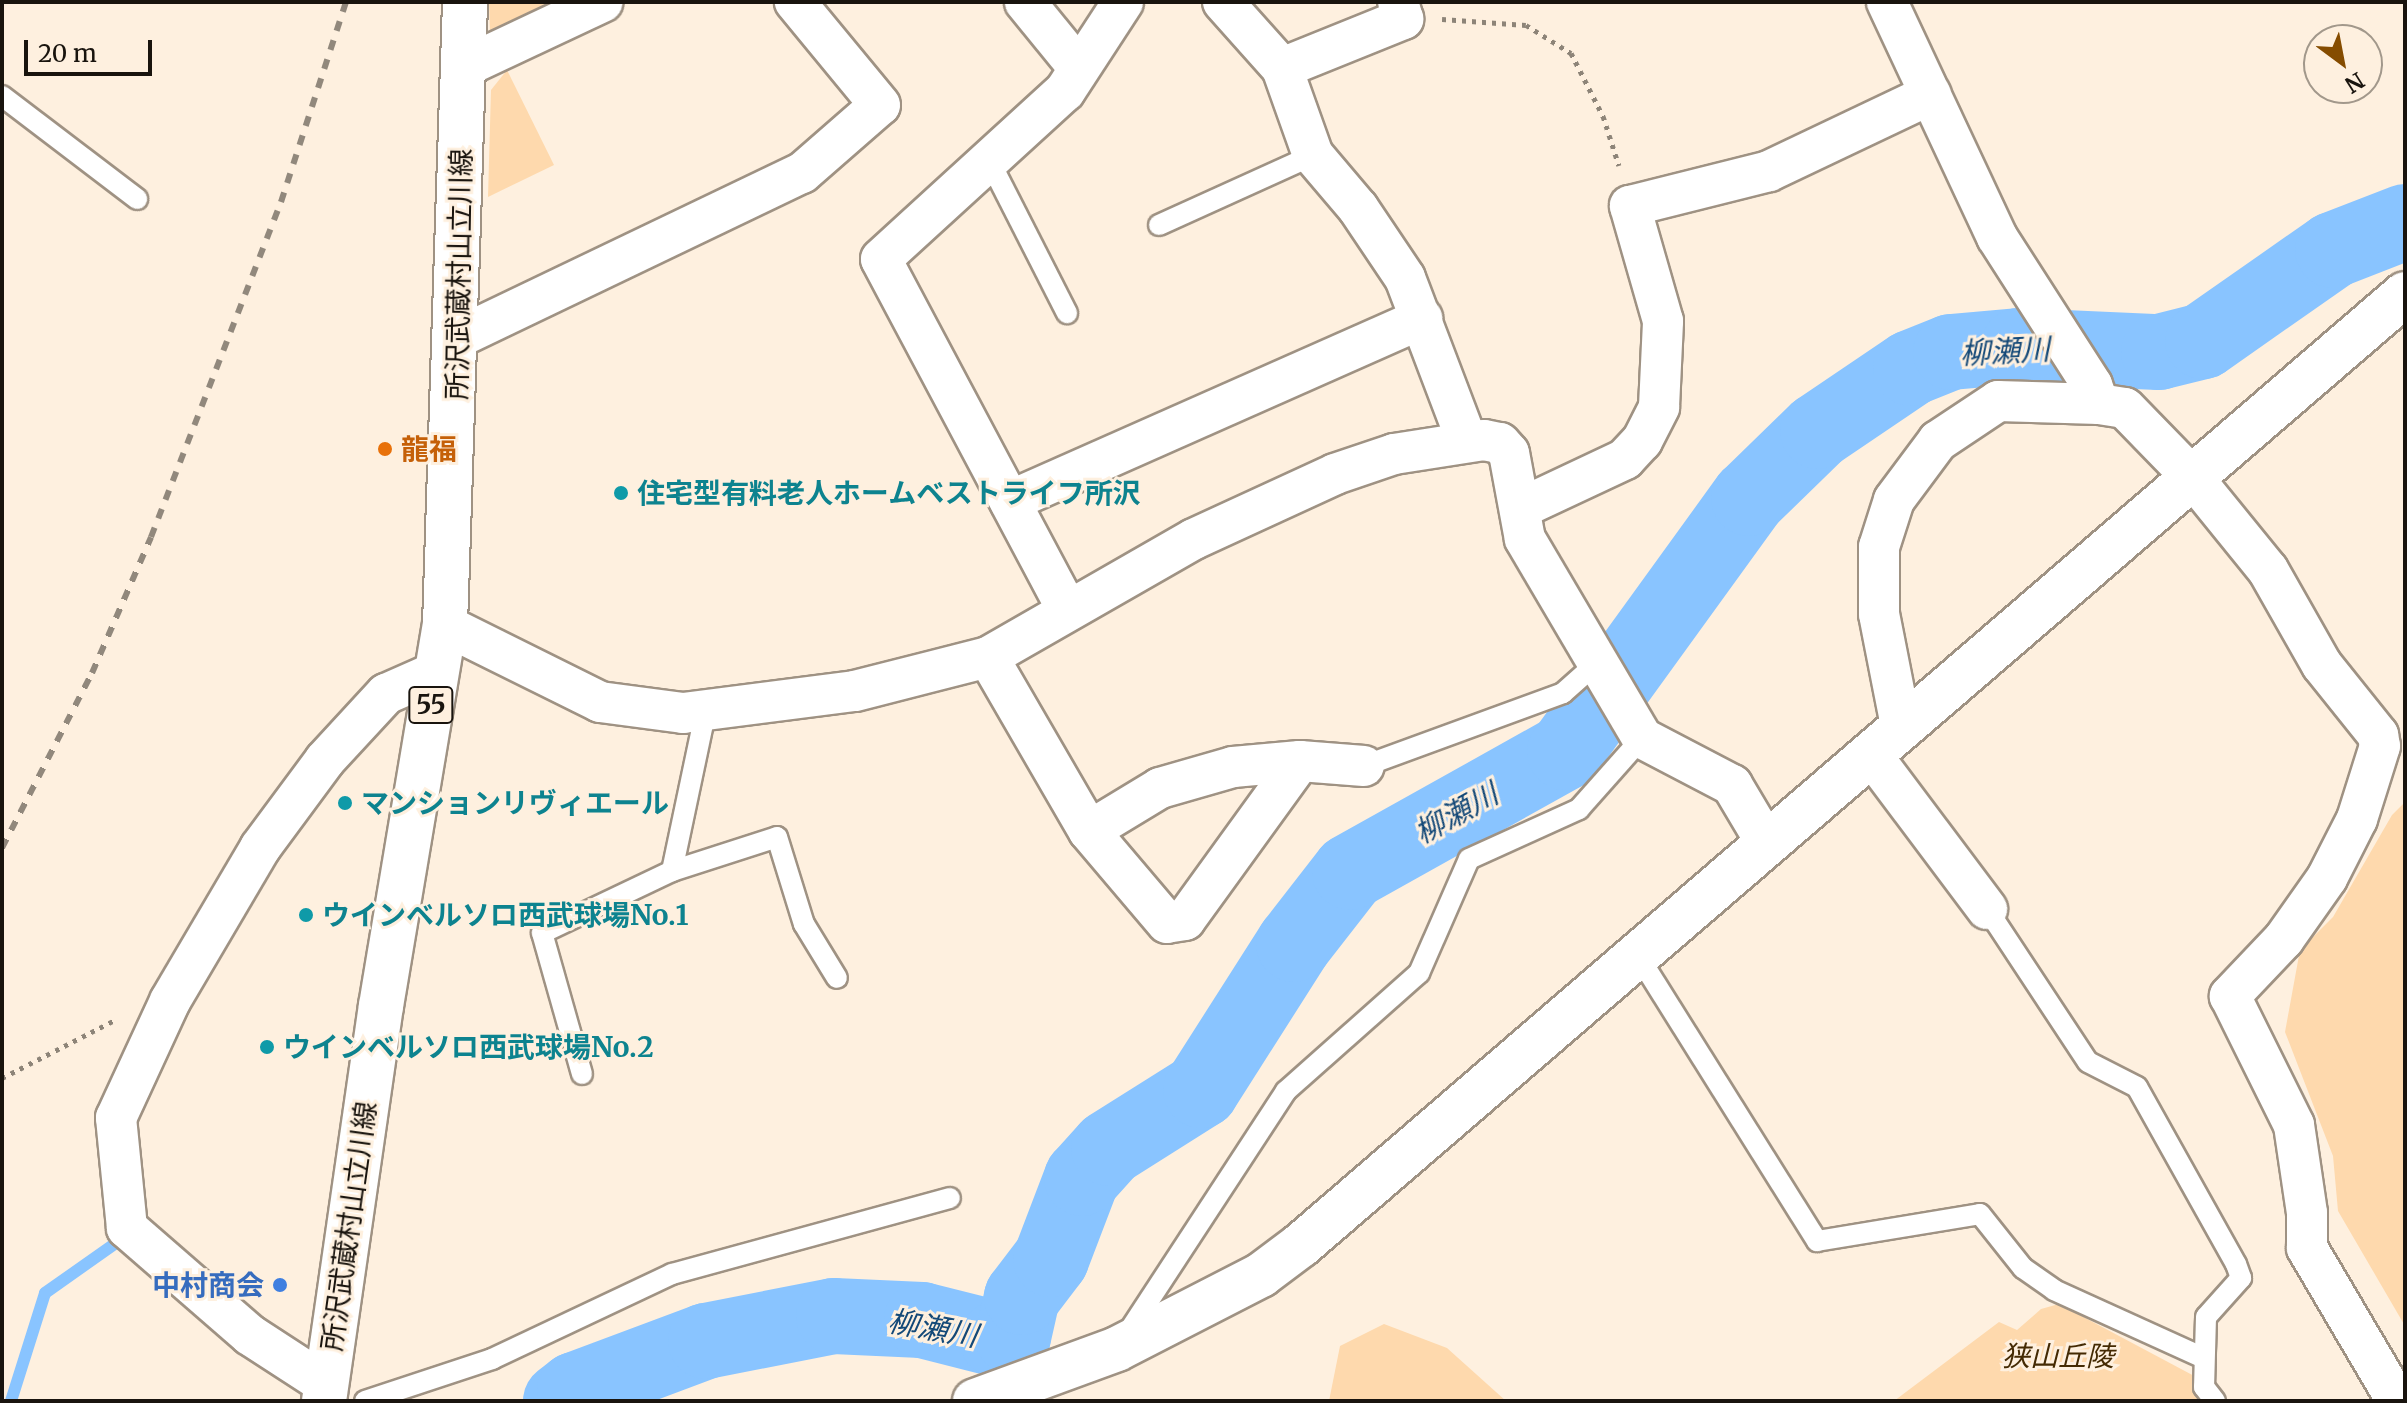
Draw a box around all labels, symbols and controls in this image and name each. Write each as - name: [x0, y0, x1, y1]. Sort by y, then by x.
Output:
- scale bar: [28, 24, 156, 74]
- north arrow: [2303, 24, 2383, 104]
- text: 20 m: [38, 38, 97, 69]
- text: N: [2340, 66, 2369, 99]
- street label: 所沢武蔵村山立川線: [440, 148, 478, 400]
- water label: 柳瀬川: [1959, 331, 2051, 371]
- place label: 龍福: [401, 432, 457, 466]
- marker: 龍福: [376, 440, 394, 458]
- place label: 住宅型有料老人ホームベストライフ所沢: [637, 476, 1141, 510]
- marker: 住宅型有料老人ホームベストライフ所沢: [612, 484, 630, 502]
- road number: 55: [407, 683, 455, 727]
- water label: 柳瀬川: [1408, 775, 1504, 851]
- place label: マンションリヴィエール: [361, 786, 669, 820]
- marker: マンションリヴィエール: [336, 794, 354, 812]
- place label: ウインベルソロ西武球場No.1: [322, 898, 688, 932]
- marker: ウインベルソロ西武球場No.1: [297, 906, 315, 924]
- place label: ウインベルソロ西武球場No.2: [283, 1030, 654, 1064]
- marker: ウインベルソロ西武球場No.2: [258, 1038, 276, 1056]
- street label: 所沢武蔵村山立川線: [315, 1099, 383, 1353]
- place label: 中村商会: [152, 1268, 264, 1302]
- marker: 中村商会: [271, 1276, 289, 1294]
- water label: 柳瀬川: [886, 1302, 980, 1354]
- park label: 狭山丘陵: [2002, 1339, 2114, 1373]

